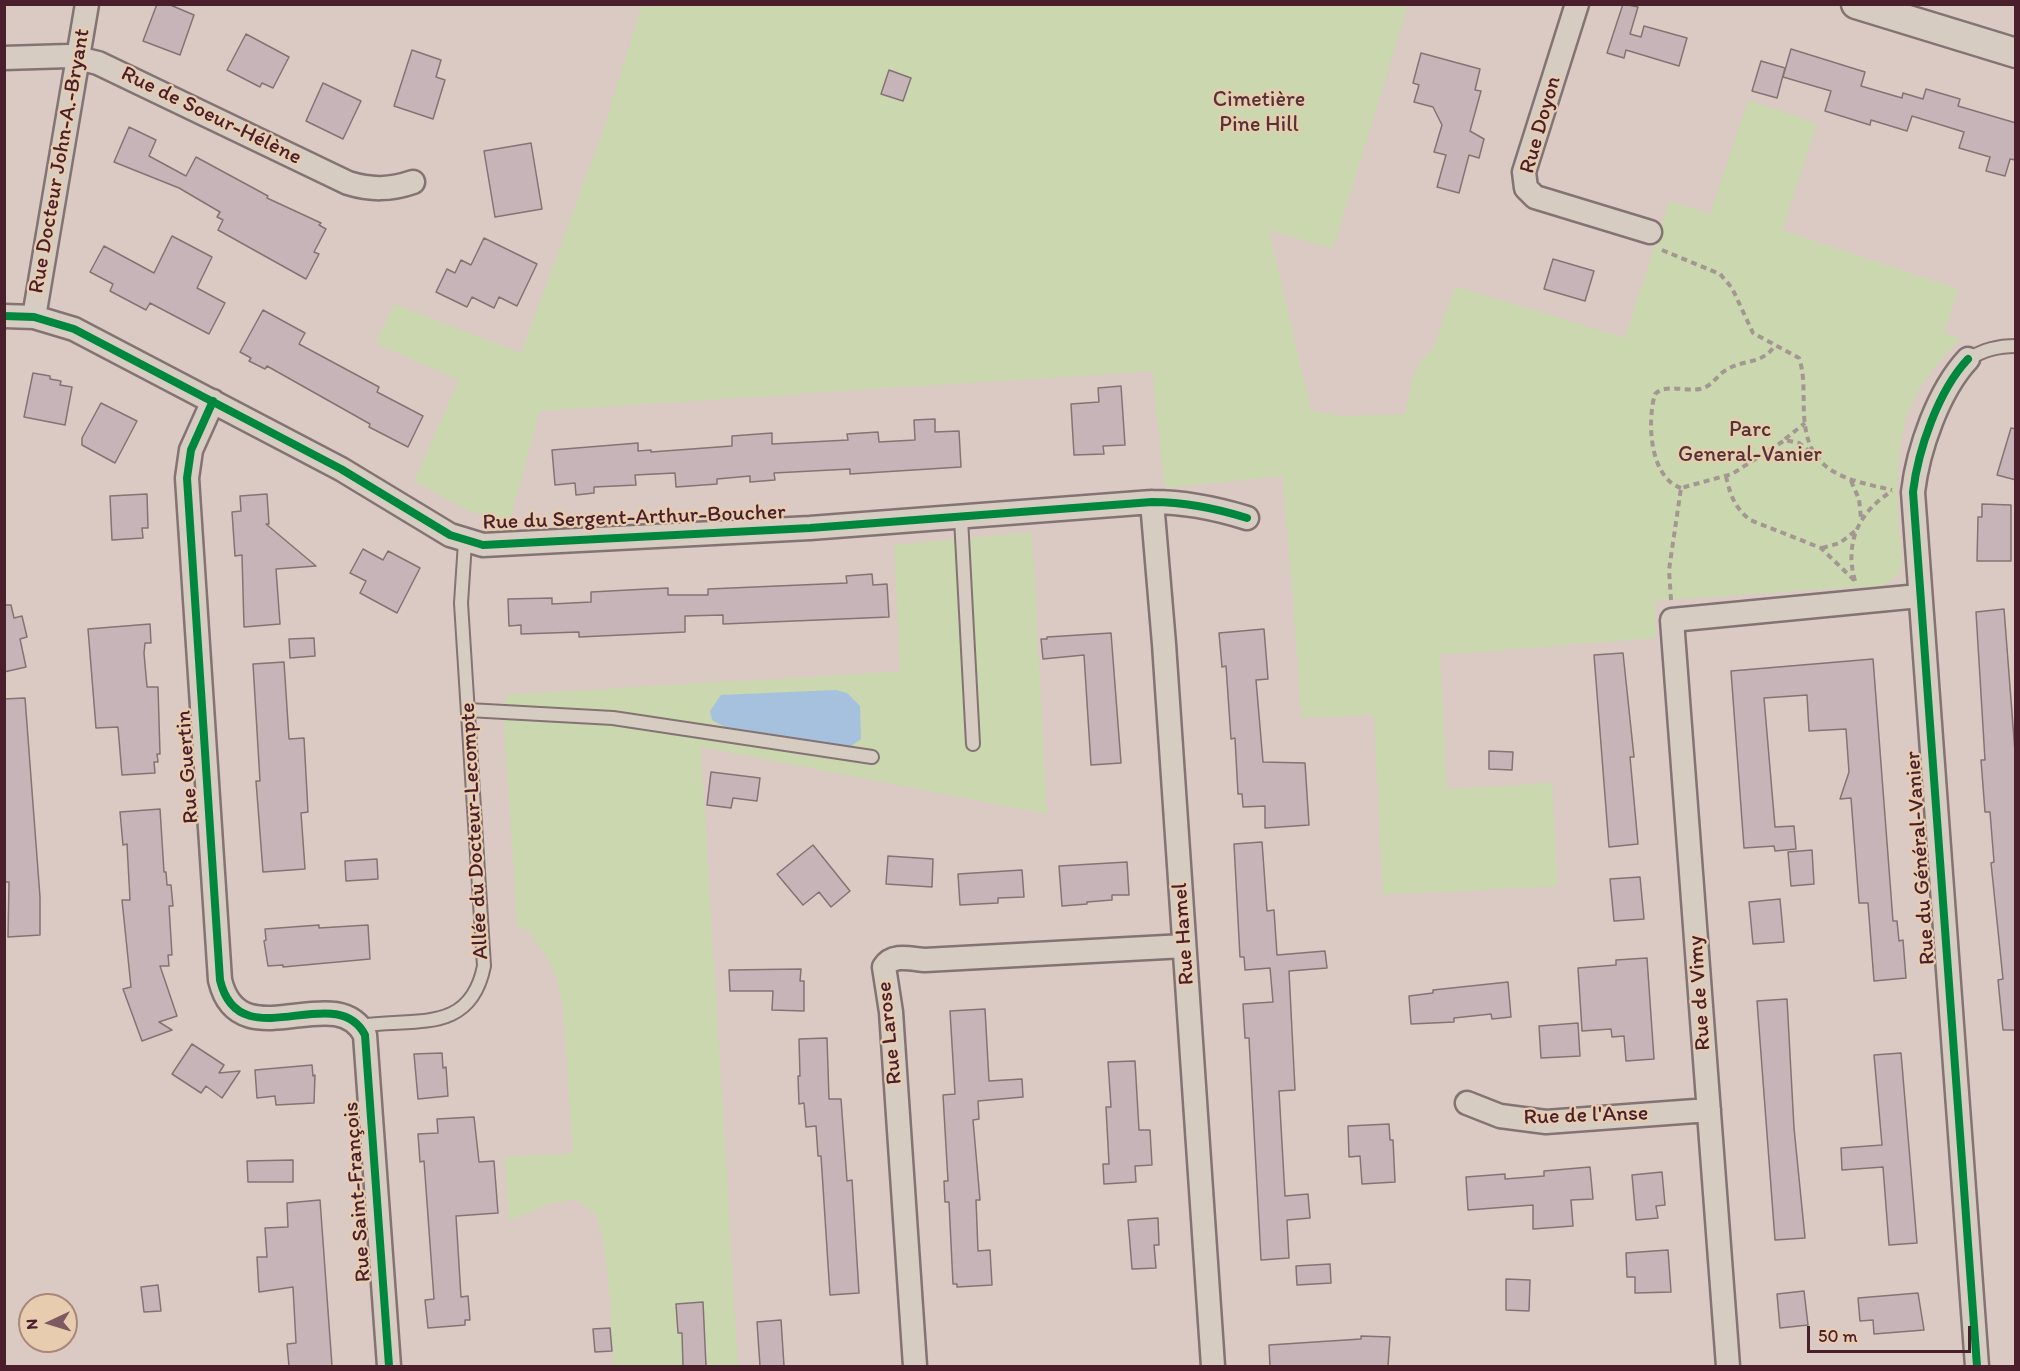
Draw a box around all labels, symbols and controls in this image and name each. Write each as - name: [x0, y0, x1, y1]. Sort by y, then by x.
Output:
- street label: Rue Docteur John-A.-Bryant: [24, 27, 96, 295]
- street label: Rue de Soeur-Hélène: [116, 61, 306, 171]
- street label: Rue Doyon: [1515, 73, 1567, 177]
- park label: Cimetière Pine Hill: [1213, 87, 1305, 138]
- park label: Parc General-Vanier: [1678, 417, 1822, 469]
- street label: Rue du Sergent-Arthur-Boucher: [482, 500, 786, 536]
- street label: Allée du Docteur-Lecompte: [455, 702, 495, 960]
- street label: Rue Guertin: [171, 709, 205, 825]
- street label: Rue du Général-Vanier: [1900, 750, 1942, 966]
- street label: Rue Hamel: [1167, 882, 1201, 986]
- street label: Rue de Vimy: [1683, 934, 1717, 1052]
- street label: Rue Larose: [871, 980, 909, 1086]
- street label: Rue Saint-François: [339, 1101, 377, 1283]
- street label: Rue de l'Anse: [1523, 1101, 1649, 1131]
- north arrow: [18, 1293, 78, 1353]
- scale bar: [1810, 1314, 1974, 1352]
- text: N: [22, 1318, 41, 1330]
- text: 50 m: [1818, 1325, 1858, 1347]

